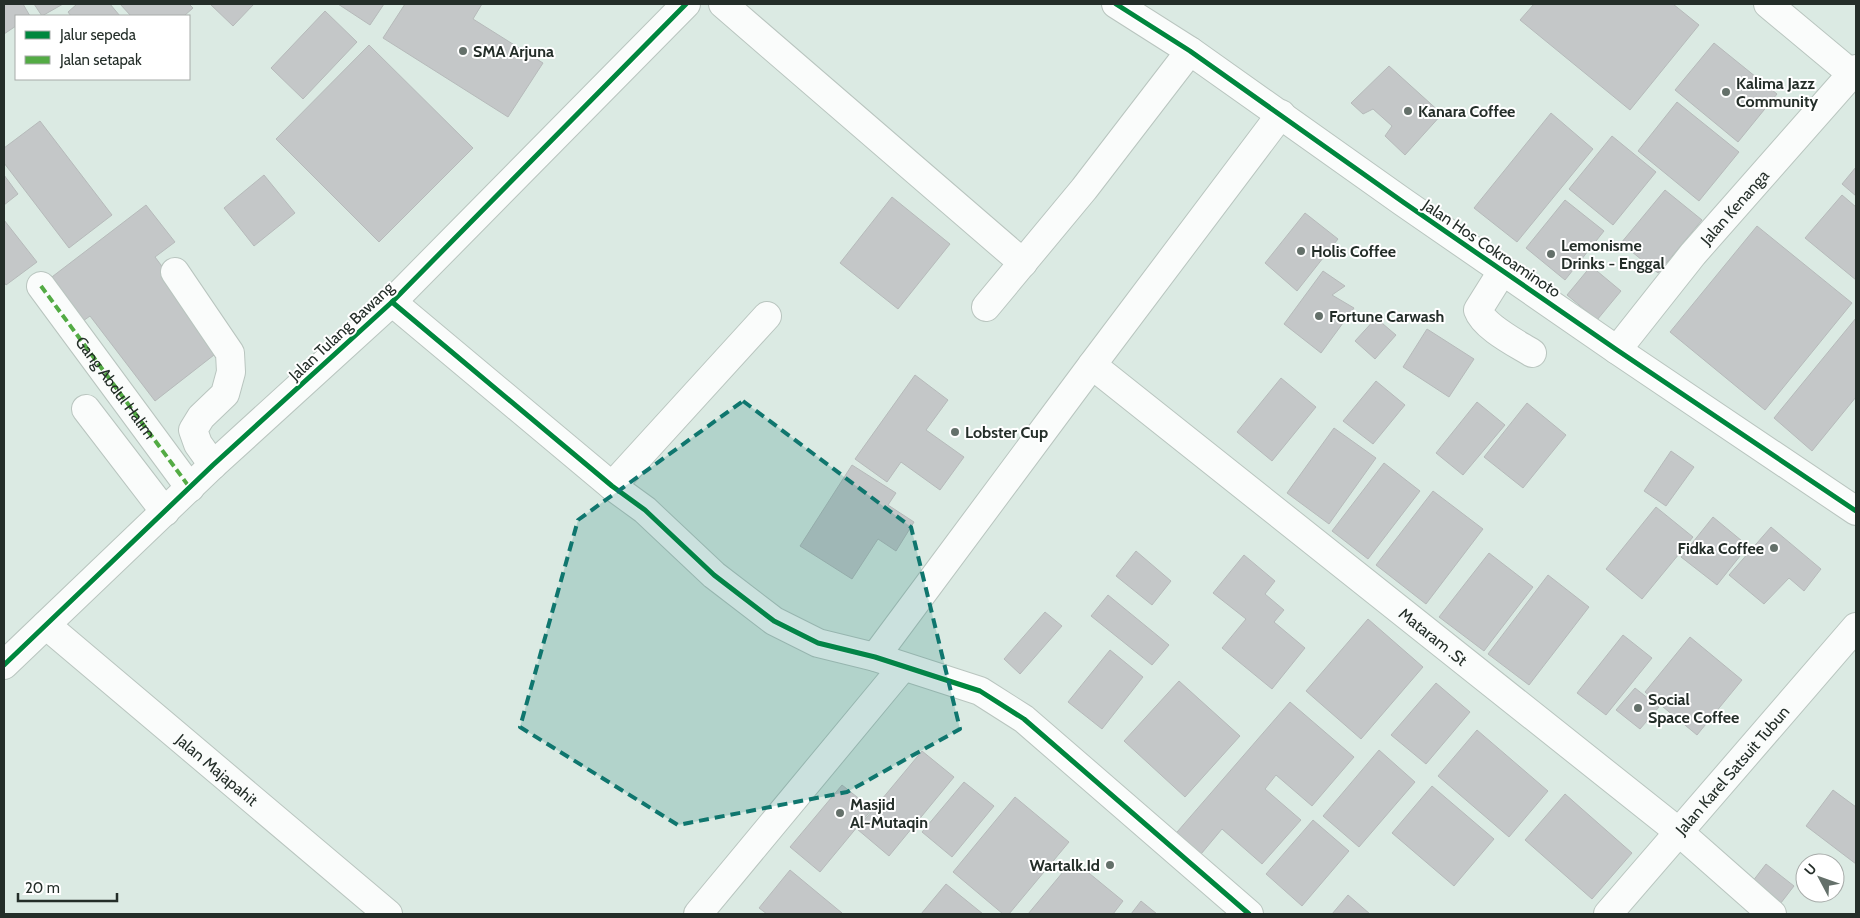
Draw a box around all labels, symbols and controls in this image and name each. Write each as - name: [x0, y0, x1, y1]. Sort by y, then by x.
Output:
- legend: [15, 15, 190, 80]
- text: Jalur sepeda: [59, 26, 137, 44]
- place label: SMA Arjuna: [473, 42, 554, 61]
- marker: SMA Arjuna: [457, 45, 469, 57]
- text: Jalan setapak: [59, 51, 142, 69]
- place label: Kalima Jazz Community: [1736, 74, 1818, 111]
- marker: Kalima Jazz Community: [1720, 86, 1732, 98]
- place label: Kanara Coffee: [1418, 102, 1515, 121]
- marker: Kanara Coffee: [1402, 105, 1414, 117]
- street label: Jalan Kenanga: [1696, 166, 1773, 250]
- street label: Jalan Hos Cokroaminoto: [1419, 195, 1564, 302]
- place label: Lemonisme Drinks - Enggal: [1561, 236, 1665, 273]
- place label: Holis Coffee: [1311, 242, 1396, 261]
- marker: Holis Coffee: [1295, 245, 1307, 257]
- marker: Lemonisme Drinks - Enggal: [1545, 248, 1557, 260]
- street label: Jalan Tulang Bawang: [284, 277, 398, 385]
- place label: Fortune Carwash: [1329, 307, 1444, 326]
- marker: Fortune Carwash: [1313, 310, 1325, 322]
- street label: Gang Abdul Halim: [71, 333, 159, 443]
- place label: Lobster Cup: [965, 423, 1048, 442]
- marker: Lobster Cup: [949, 426, 961, 438]
- place label: Fidka Coffee: [1678, 539, 1764, 558]
- marker: Fidka Coffee: [1768, 542, 1780, 554]
- street label: Mataram .St: [1395, 604, 1471, 670]
- place label: Social Space Coffee: [1648, 690, 1739, 727]
- marker: Social Space Coffee: [1632, 702, 1644, 714]
- street label: Jalan Karel Satsuit Tubun: [1671, 702, 1794, 840]
- street label: Jalan Majapahit: [171, 729, 262, 810]
- place label: Masjid Al-Mutaqin: [850, 795, 928, 832]
- marker: Masjid Al-Mutaqin: [834, 807, 846, 819]
- north arrow: [1795, 853, 1845, 903]
- place label: Wartalk.Id: [1030, 856, 1100, 875]
- marker: Wartalk.Id: [1104, 859, 1116, 871]
- text: U: [1800, 860, 1820, 879]
- scale bar: [18, 870, 116, 902]
- text: 20 m: [25, 879, 60, 897]

